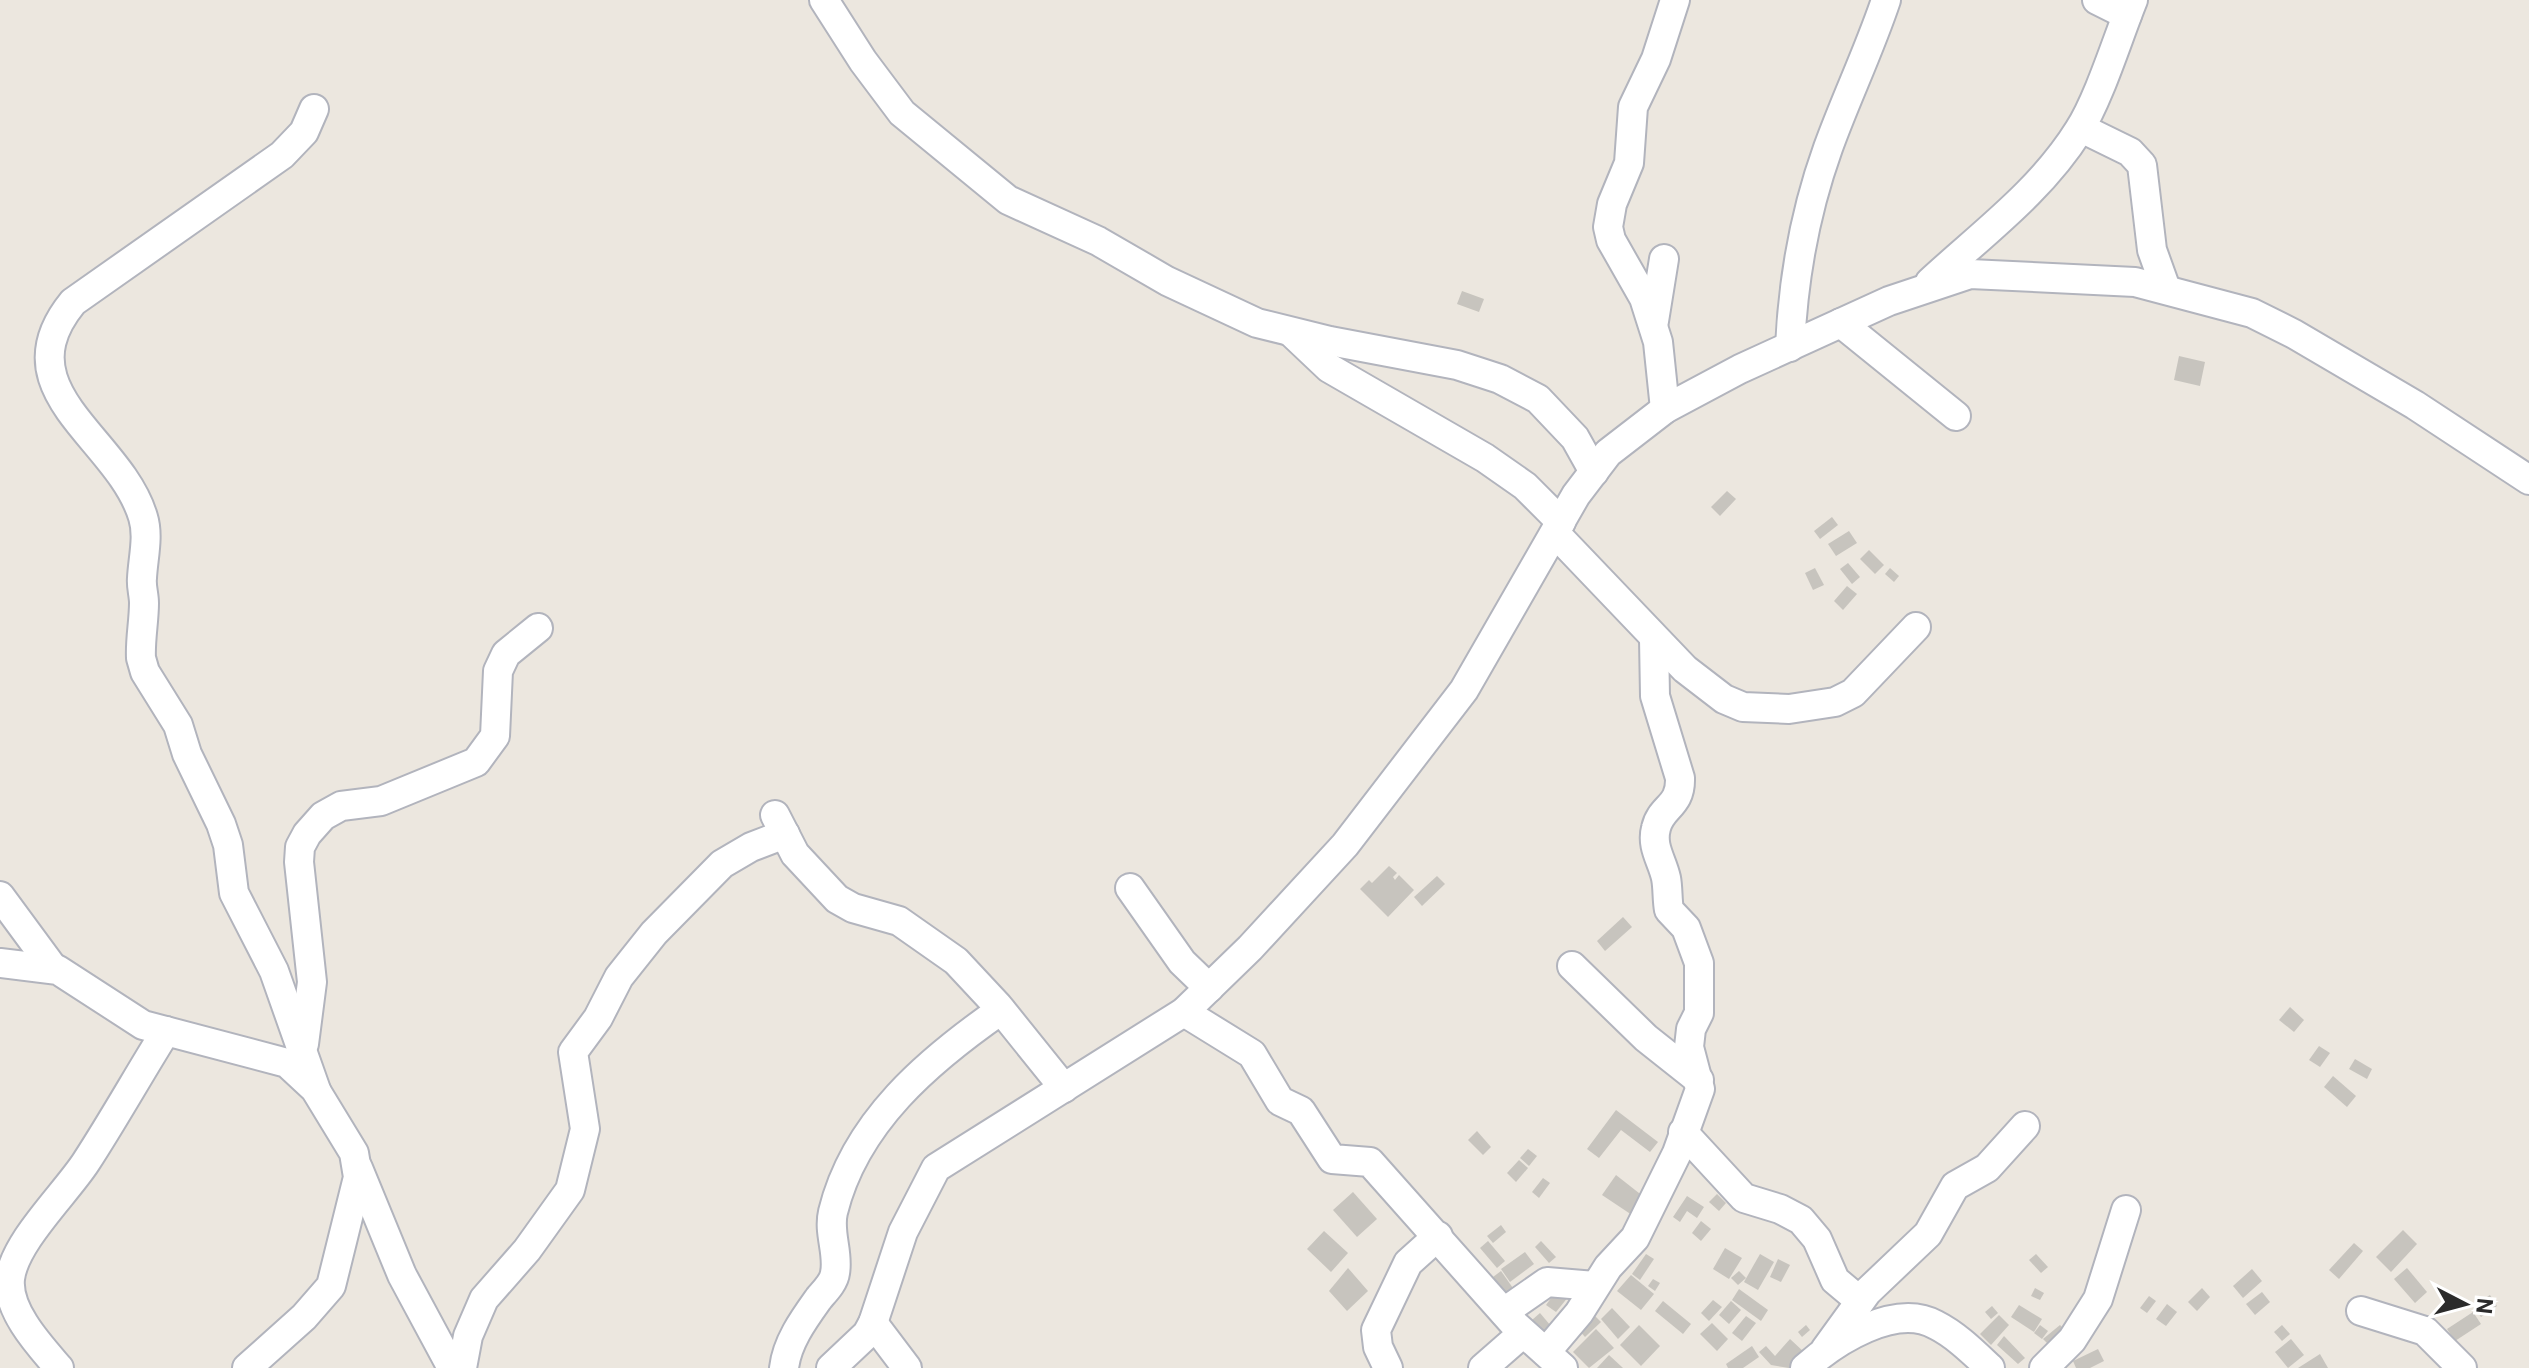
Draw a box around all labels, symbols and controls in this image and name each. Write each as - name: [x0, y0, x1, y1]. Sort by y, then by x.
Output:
- north arrow: [2425, 1264, 2505, 1344]
- text: N: [2471, 1297, 2498, 1315]

